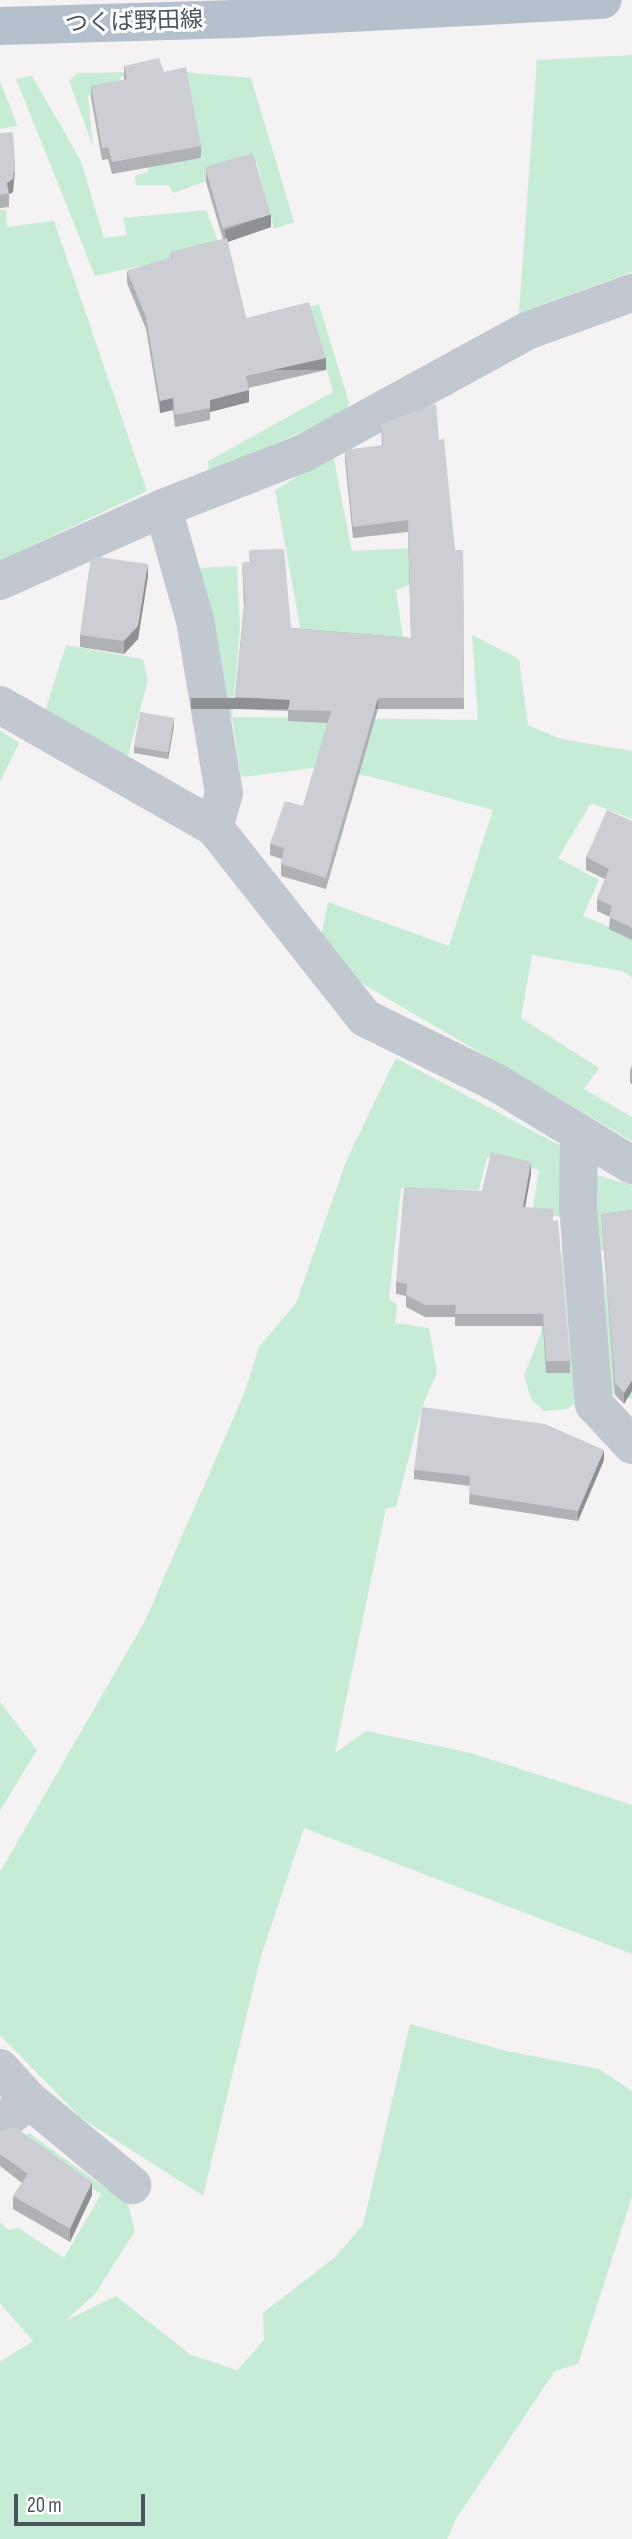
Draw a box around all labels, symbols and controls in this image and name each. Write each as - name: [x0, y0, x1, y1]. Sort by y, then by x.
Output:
- street label: つくば野田線: [65, 6, 203, 38]
- scale bar: [18, 2480, 149, 2524]
- text: 20 m: [27, 2493, 62, 2518]

